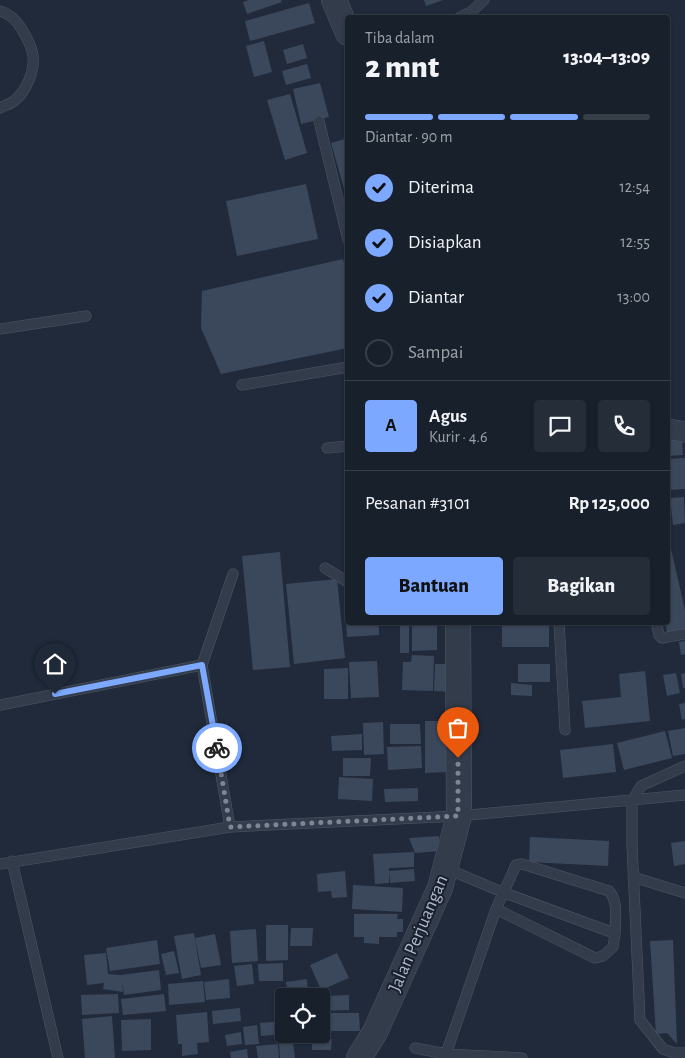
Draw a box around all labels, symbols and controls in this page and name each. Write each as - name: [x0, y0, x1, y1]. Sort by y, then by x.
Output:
- text: Tiba dalam: [365, 30, 435, 46]
- text: 13:04–13:09: [563, 48, 650, 67]
- text: 2 mnt: [365, 51, 439, 83]
- text: Diantar · 90 m: [365, 129, 453, 145]
- icon: check: [365, 174, 393, 202]
- text: Diterima: [408, 178, 474, 197]
- text: 12:54: [619, 179, 650, 195]
- icon: check: [365, 229, 393, 257]
- text: Disiapkan: [408, 233, 482, 252]
- text: 12:55: [620, 234, 650, 250]
- icon: check: [365, 284, 393, 312]
- text: Diantar: [408, 288, 464, 307]
- text: 13:00: [617, 289, 650, 305]
- text: Sampai: [408, 343, 463, 362]
- button: chat: [534, 400, 586, 452]
- button: phone: [598, 400, 650, 452]
- text: Agus: [429, 407, 467, 426]
- text: A: [385, 416, 397, 435]
- text: Kurir · 4.6: [429, 429, 488, 445]
- text: Pesanan #3101: [365, 494, 471, 513]
- text: Rp 125,000: [568, 494, 650, 513]
- button: Bantuan: [365, 557, 503, 615]
- button: Bagikan: [513, 557, 650, 615]
- pin: [34, 643, 76, 694]
- icon: home: [41, 650, 69, 678]
- pin: [437, 707, 479, 758]
- icon: bag: [444, 714, 472, 742]
- courier: [192, 723, 242, 773]
- icon: bike: [203, 734, 231, 762]
- street label: Jalan Perjuangan: [385, 872, 452, 995]
- map controls: [275, 988, 330, 1043]
- button: locate: [275, 988, 330, 1043]

